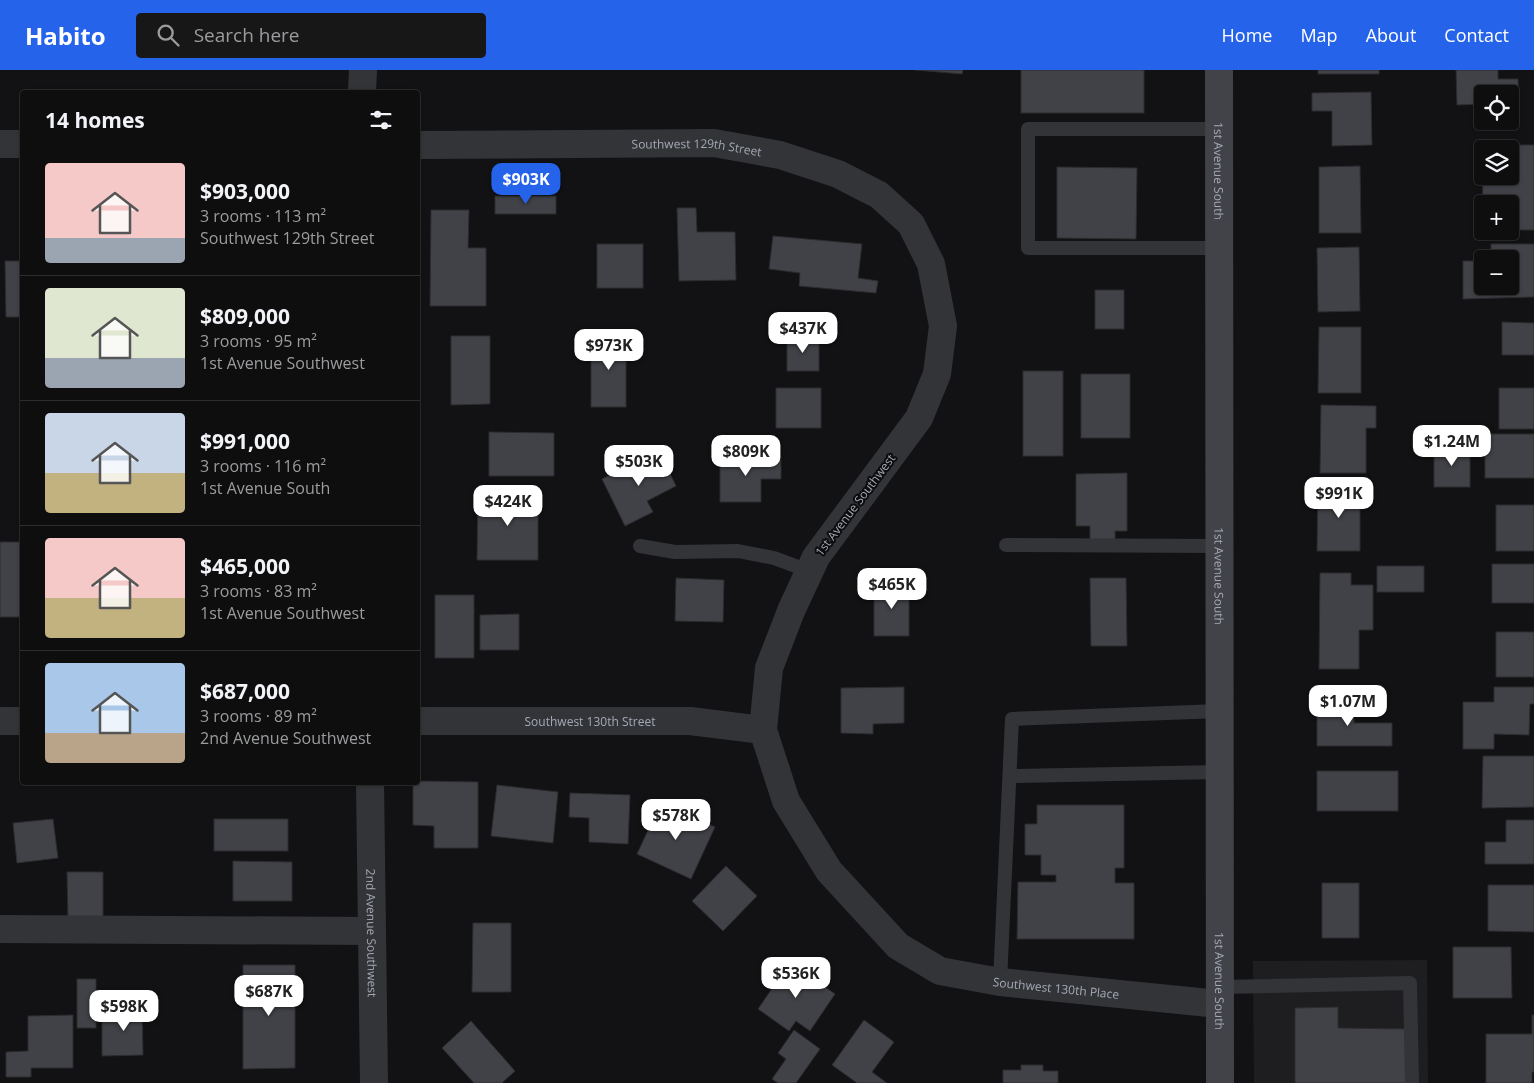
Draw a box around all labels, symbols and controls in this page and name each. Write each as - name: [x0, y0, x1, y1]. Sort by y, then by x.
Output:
- search box: [136, 13, 486, 58]
- text: Habito: [25, 19, 106, 52]
- icon: search: [154, 21, 182, 49]
- text: Search here: [194, 22, 300, 48]
- text: Home: [1222, 23, 1272, 47]
- text: Map: [1300, 23, 1338, 47]
- text: About: [1366, 23, 1416, 47]
- text: Contact: [1444, 23, 1509, 47]
- map controls: [1474, 85, 1519, 295]
- button: locate: [1474, 85, 1519, 130]
- text: 14 homes: [45, 106, 145, 134]
- icon: filters: [367, 106, 395, 134]
- street label: 1st Avenue South: [1211, 122, 1228, 220]
- street label: Southwest 129th Street: [631, 134, 763, 160]
- button: layers: [1474, 140, 1519, 185]
- pin: $903K: [491, 162, 561, 205]
- text: $903K: [502, 168, 550, 190]
- text: $903,000: [200, 177, 290, 205]
- icon: home: [85, 183, 145, 243]
- button: +: [1474, 195, 1519, 240]
- text: 3 rooms · 113 m²: [200, 205, 326, 227]
- text: Southwest 129th Street: [200, 227, 374, 249]
- button: −: [1474, 250, 1519, 295]
- text: $809,000: [200, 302, 290, 330]
- icon: home: [85, 308, 145, 368]
- pin: $437K: [768, 312, 838, 354]
- text: $437K: [779, 317, 827, 339]
- pin: $973K: [574, 328, 644, 371]
- text: 3 rooms · 95 m²: [200, 330, 317, 352]
- text: $973K: [585, 334, 633, 356]
- text: 1st Avenue Southwest: [200, 352, 365, 374]
- pin: $1.24M: [1411, 424, 1493, 467]
- text: $991,000: [200, 427, 290, 455]
- text: $1.24M: [1424, 430, 1480, 452]
- icon: home: [85, 433, 145, 493]
- pin: $809K: [711, 434, 781, 477]
- text: $809K: [722, 440, 770, 462]
- pin: $503K: [604, 444, 674, 487]
- text: $503K: [615, 450, 663, 472]
- street label: 1st Avenue Southwest: [811, 450, 899, 560]
- text: 3 rooms · 116 m²: [200, 455, 326, 477]
- pin: $991K: [1304, 476, 1374, 519]
- text: 1st Avenue South: [200, 477, 330, 499]
- text: $991K: [1315, 482, 1363, 504]
- pin: $424K: [473, 484, 543, 527]
- text: $424K: [484, 490, 532, 512]
- street label: 1st Avenue South: [1211, 527, 1228, 625]
- text: $465,000: [200, 552, 290, 580]
- icon: home: [85, 558, 145, 618]
- pin: $465K: [857, 568, 927, 610]
- text: $465K: [868, 573, 916, 595]
- text: 3 rooms · 83 m²: [200, 580, 317, 602]
- text: 1st Avenue Southwest: [200, 602, 365, 624]
- text: $687,000: [200, 677, 290, 705]
- icon: home: [85, 683, 145, 743]
- pin: $1.07M: [1307, 684, 1389, 727]
- text: $1.07M: [1320, 690, 1376, 712]
- text: 3 rooms · 89 m²: [200, 705, 317, 727]
- street label: Southwest 130th Street: [525, 713, 655, 730]
- text: 2nd Avenue Southwest: [200, 727, 371, 749]
- pin: $578K: [641, 798, 711, 841]
- text: $578K: [652, 804, 700, 826]
- street label: 2nd Avenue Southwest: [363, 869, 381, 997]
- street label: 1st Avenue South: [1211, 932, 1228, 1030]
- pin: $536K: [761, 956, 831, 999]
- text: $536K: [772, 962, 820, 984]
- street label: Southwest 130th Place: [992, 972, 1120, 1002]
- pin: $687K: [234, 974, 304, 1017]
- text: $687K: [245, 980, 293, 1002]
- pin: $598K: [89, 990, 159, 1032]
- text: $598K: [100, 995, 148, 1017]

